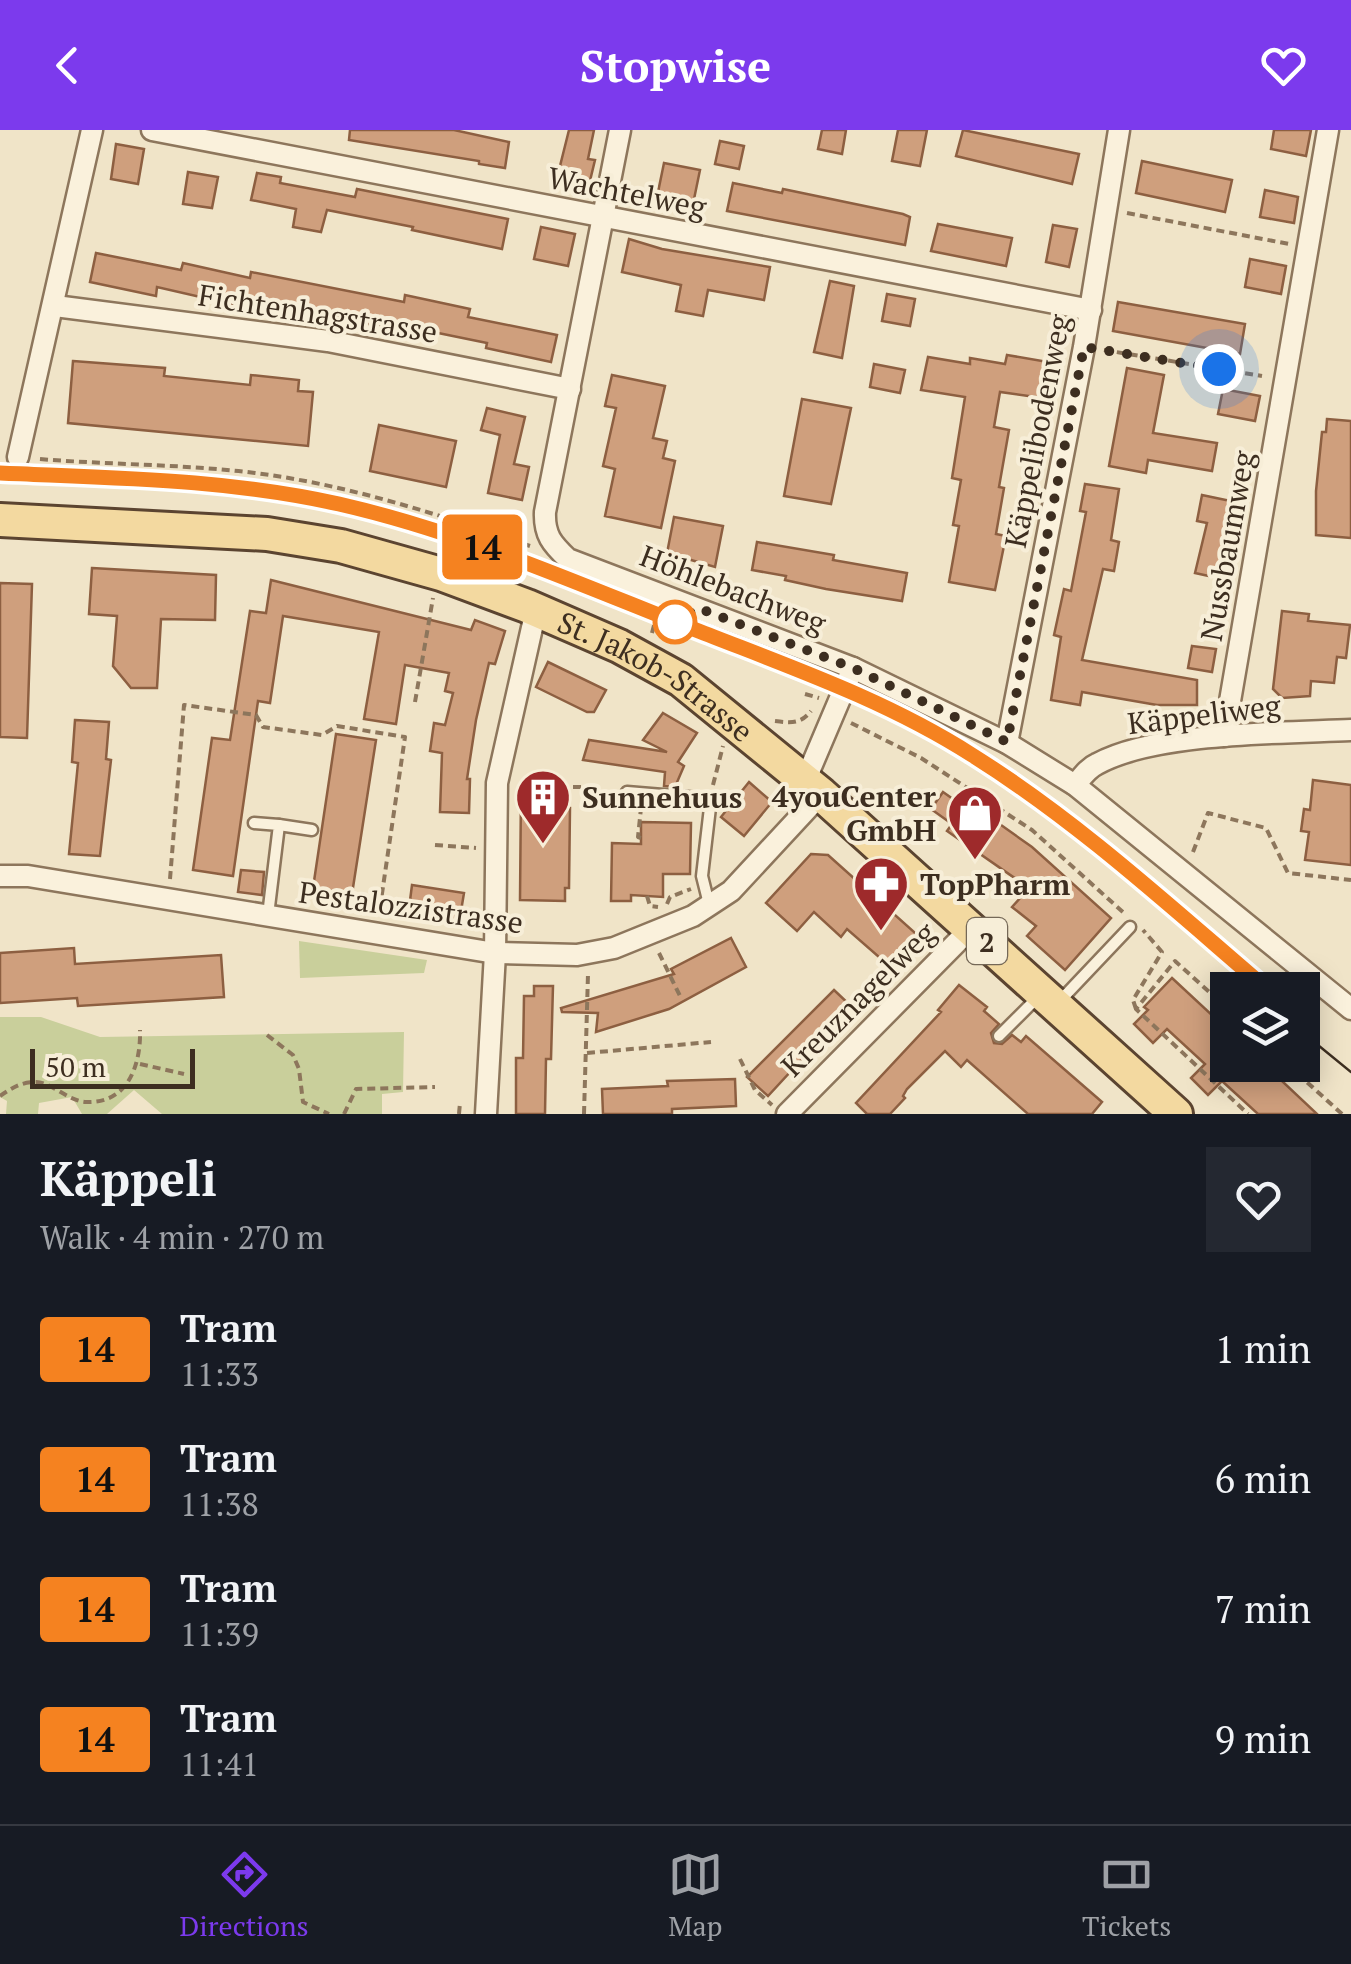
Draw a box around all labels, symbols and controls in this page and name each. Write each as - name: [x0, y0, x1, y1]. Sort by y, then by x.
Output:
- text: Stopwise: [580, 35, 771, 95]
- icon: back: [40, 38, 95, 93]
- icon: heart: [1256, 38, 1311, 93]
- street label: Wachtelweg: [544, 157, 711, 227]
- street label: Fichtenhagstrasse: [196, 274, 440, 352]
- street label: Käppelibodenweg: [995, 310, 1079, 551]
- your location: [1194, 344, 1244, 394]
- street label: Nussbaumweg: [1191, 447, 1264, 644]
- line badge: 14: [437, 514, 527, 580]
- text: 14: [462, 524, 502, 570]
- street label: Höhlebachweg: [635, 535, 833, 643]
- unlabelled marker: [654, 601, 696, 643]
- street label: St. Jakob-Strasse: [552, 602, 761, 751]
- street label: Käppeliweg: [1125, 685, 1284, 743]
- building icon: Sunnehuus: [513, 767, 573, 846]
- place label: 4youCenter GmbH: [772, 776, 936, 850]
- place label: Sunnehuus: [582, 777, 742, 817]
- shop icon: 4youCenter GmbH: [945, 783, 1005, 862]
- pharmacy icon: TopPharm: [851, 854, 911, 933]
- place label: TopPharm: [920, 864, 1070, 904]
- street label: Pestalozzistrasse: [296, 871, 526, 943]
- street label: Kreuznagelweg: [772, 912, 945, 1085]
- road number: 2: [967, 918, 1007, 964]
- map controls: [1210, 972, 1320, 1082]
- button: layers: [1210, 972, 1320, 1082]
- scale bar: [30, 1044, 195, 1088]
- text: 50 m: [45, 1048, 106, 1085]
- text: Käppeli: [40, 1146, 217, 1210]
- button: heart: [1206, 1147, 1311, 1252]
- text: Walk · 4 min · 270 m: [40, 1216, 324, 1258]
- text: Tram: [180, 1303, 277, 1353]
- text: 1 min: [1215, 1324, 1311, 1374]
- text: 14: [75, 1326, 115, 1372]
- text: 11:33: [180, 1353, 259, 1395]
- text: Tram: [180, 1433, 277, 1483]
- text: 6 min: [1215, 1454, 1311, 1504]
- text: 14: [75, 1456, 115, 1502]
- text: 11:38: [180, 1483, 259, 1525]
- text: Tram: [180, 1563, 277, 1613]
- text: 7 min: [1215, 1584, 1311, 1634]
- text: 14: [75, 1586, 115, 1632]
- text: 11:39: [180, 1613, 259, 1655]
- text: Tram: [180, 1693, 277, 1743]
- text: 9 min: [1215, 1714, 1311, 1764]
- text: 14: [75, 1716, 115, 1762]
- text: 11:41: [180, 1743, 259, 1785]
- tab: Directions: [180, 1847, 309, 1944]
- tab: Map: [668, 1847, 723, 1944]
- tab: Tickets: [1082, 1847, 1171, 1944]

